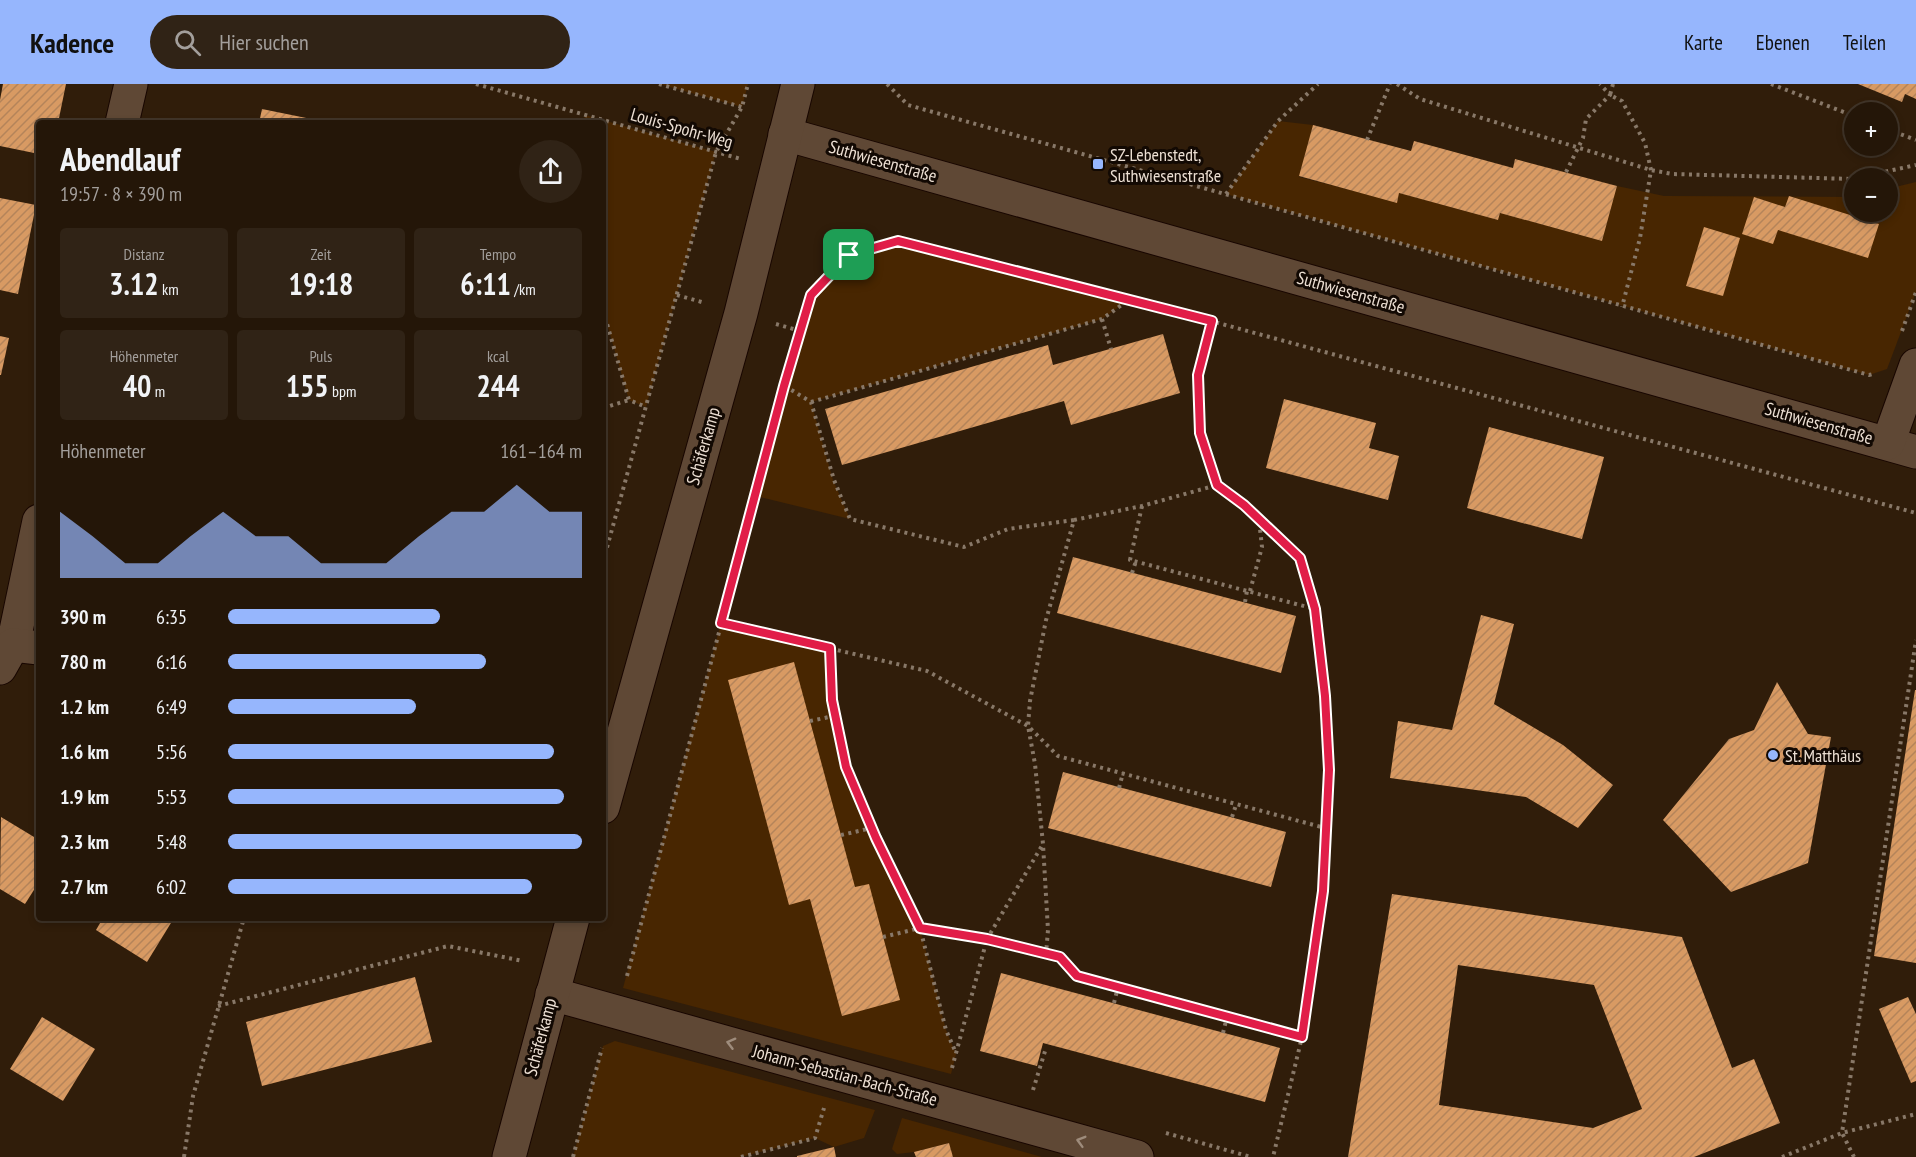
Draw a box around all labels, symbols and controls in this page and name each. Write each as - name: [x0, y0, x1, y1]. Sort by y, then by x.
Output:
- search box: [150, 15, 570, 69]
- text: Kadence: [30, 24, 114, 61]
- icon: search: [171, 26, 204, 59]
- text: Hier suchen: [219, 28, 309, 56]
- text: Karte: [1684, 29, 1723, 56]
- text: Ebenen: [1756, 29, 1810, 56]
- text: Teilen: [1843, 29, 1886, 56]
- street label: Louis-Spohr-Weg: [628, 102, 736, 154]
- map controls: [1844, 102, 1898, 222]
- button: +: [1844, 102, 1898, 156]
- street label: Suthwiesenstraße: [826, 135, 940, 187]
- text: Abendlauf: [60, 137, 180, 180]
- button: share: [519, 140, 582, 203]
- place label: SZ-Lebenstedt, Suthwiesenstraße: [1110, 143, 1221, 187]
- marker: SZ-Lebenstedt, Suthwiesenstraße: [1091, 157, 1105, 171]
- button: −: [1844, 168, 1898, 222]
- text: 19:57 · 8 × 390 m: [60, 181, 182, 207]
- pin: [823, 229, 874, 280]
- icon: arrive: [832, 238, 865, 271]
- text: Distanz: [124, 244, 164, 264]
- text: Zeit: [311, 244, 331, 264]
- text: Tempo: [480, 244, 516, 264]
- text: 3.12: [109, 264, 159, 303]
- text: 19:18: [289, 264, 353, 303]
- text: 6:11: [460, 264, 511, 303]
- street label: Suthwiesenstraße: [1294, 266, 1408, 318]
- text: km: [159, 279, 179, 299]
- text: /km: [511, 279, 536, 299]
- text: Höhenmeter: [110, 346, 178, 366]
- text: Puls: [310, 346, 332, 366]
- text: kcal: [487, 346, 509, 366]
- text: 40: [123, 366, 151, 405]
- text: 155: [286, 366, 329, 405]
- text: 244: [476, 366, 520, 405]
- text: m: [151, 381, 165, 401]
- text: bpm: [329, 381, 356, 401]
- street label: Suthwiesenstraße: [1762, 397, 1876, 449]
- street label: Schäferkamp: [681, 404, 725, 488]
- text: Höhenmeter: [60, 438, 146, 464]
- text: 161–164 m: [500, 438, 582, 464]
- text: 390 m: [60, 604, 106, 630]
- text: 6:35: [156, 604, 187, 630]
- text: 780 m: [60, 649, 106, 675]
- text: 6:16: [156, 649, 187, 675]
- text: 1.2 km: [60, 694, 109, 720]
- text: 6:49: [156, 694, 187, 720]
- text: 1.6 km: [60, 739, 109, 765]
- text: 5:56: [156, 739, 187, 765]
- place label: St. Matthäus: [1785, 744, 1861, 767]
- marker: St. Matthäus: [1766, 748, 1780, 762]
- text: 1.9 km: [60, 784, 109, 810]
- text: 5:53: [156, 784, 187, 810]
- text: 2.3 km: [60, 829, 109, 855]
- text: 5:48: [156, 829, 187, 855]
- text: 2.7 km: [60, 874, 108, 900]
- text: 6:02: [156, 874, 187, 900]
- street label: Schäferkamp: [519, 995, 561, 1079]
- one-way arrow: [726, 1038, 736, 1051]
- street label: Johann-Sebastian-Bach-Straße: [749, 1039, 940, 1111]
- one-way arrow: [1076, 1136, 1087, 1148]

